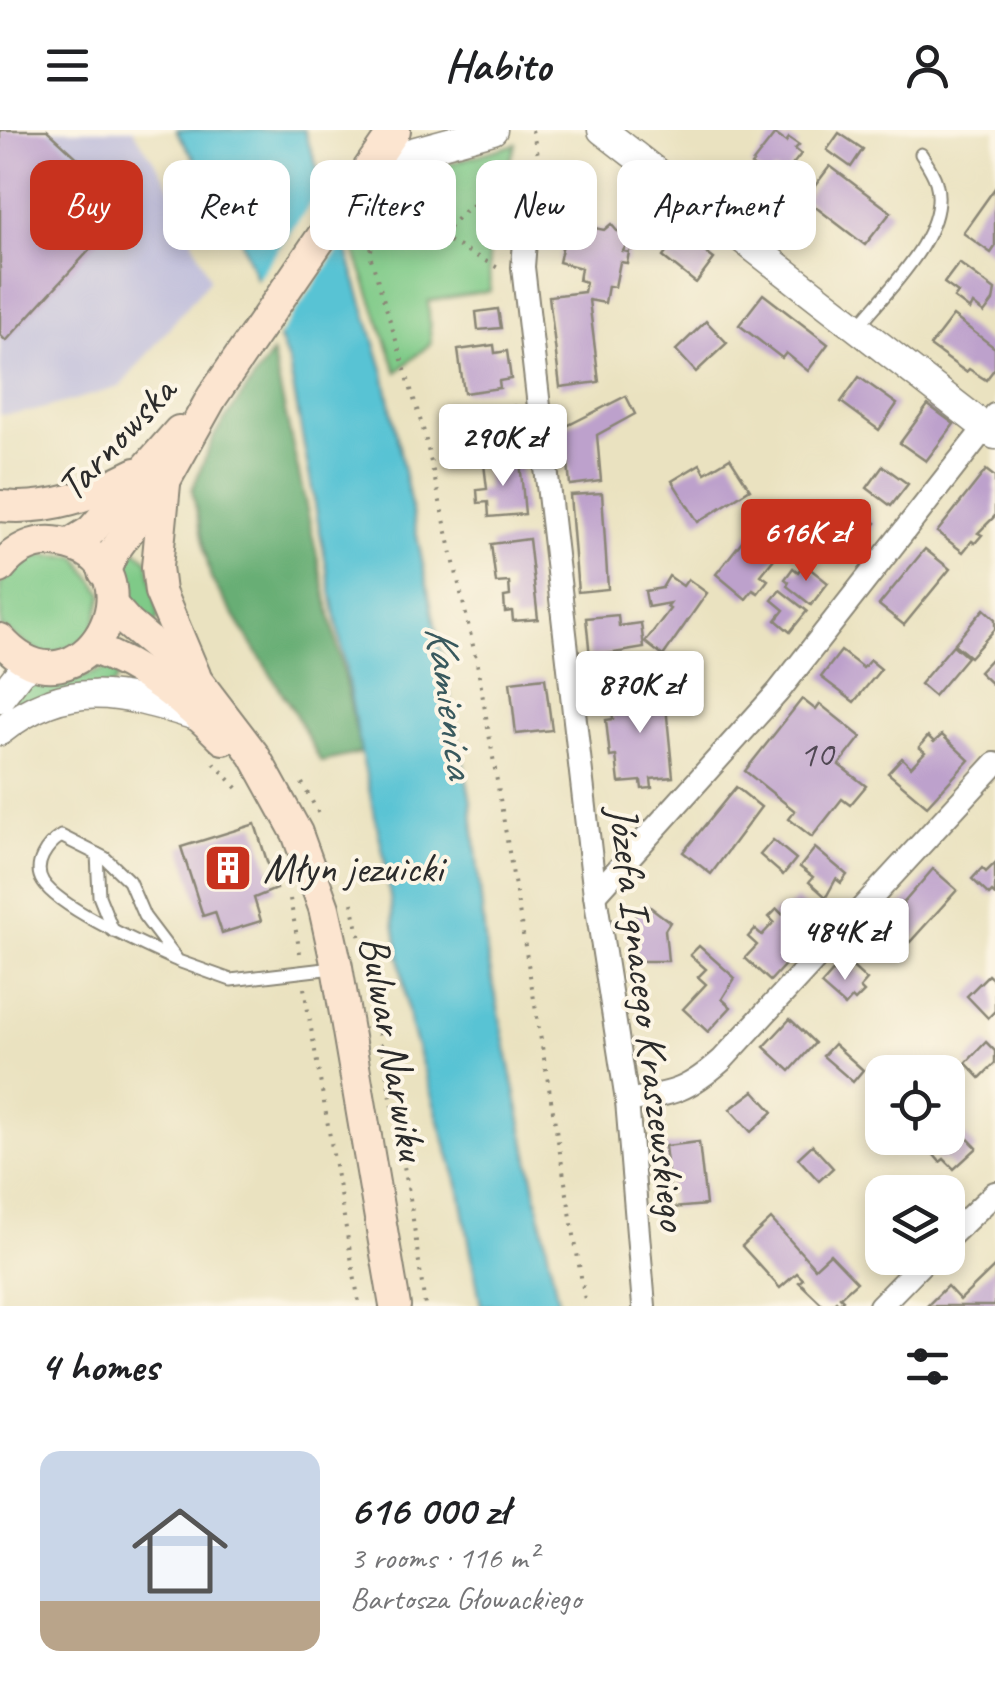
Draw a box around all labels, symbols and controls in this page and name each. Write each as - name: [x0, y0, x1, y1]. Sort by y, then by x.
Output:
- text: Habito: [445, 37, 550, 94]
- icon: menu: [40, 38, 95, 93]
- icon: person: [900, 38, 955, 93]
- chip: Buy: [30, 160, 143, 250]
- chip: Rent: [163, 160, 290, 250]
- chip: Filters: [310, 160, 456, 250]
- chip: New: [476, 160, 597, 250]
- chip: Apartment: [617, 160, 816, 250]
- street label: Tarnowska: [45, 363, 190, 512]
- pin: 290K zł: [411, 404, 595, 489]
- text: 290K zł: [461, 416, 545, 457]
- pin: 616K zł: [714, 499, 898, 584]
- text: 616K zł: [763, 511, 849, 552]
- water label: Kamienica: [412, 622, 490, 784]
- pin: 870K zł: [548, 651, 732, 736]
- text: 870K zł: [598, 663, 682, 704]
- house number: 10: [799, 730, 836, 777]
- street label: Józefa Ignacego Kraszewskiego: [595, 801, 701, 1235]
- building icon: Młyn jezuicki: [202, 842, 254, 894]
- place label: Młyn jezuicki: [263, 842, 448, 895]
- pin: 484K zł: [753, 898, 937, 983]
- text: 484K zł: [803, 910, 887, 951]
- street label: Bulwar Narwiku: [347, 932, 439, 1167]
- map controls: [865, 1055, 965, 1275]
- button: locate: [865, 1055, 965, 1155]
- button: layers: [865, 1175, 965, 1275]
- icon: filters: [900, 1339, 955, 1394]
- text: 4 homes: [40, 1340, 159, 1393]
- text: 616 000 zł: [350, 1484, 508, 1537]
- icon: home: [120, 1491, 240, 1611]
- text: 3 rooms · 116 m²: [350, 1537, 537, 1578]
- text: Bartosza Głowackiego: [350, 1578, 581, 1619]

